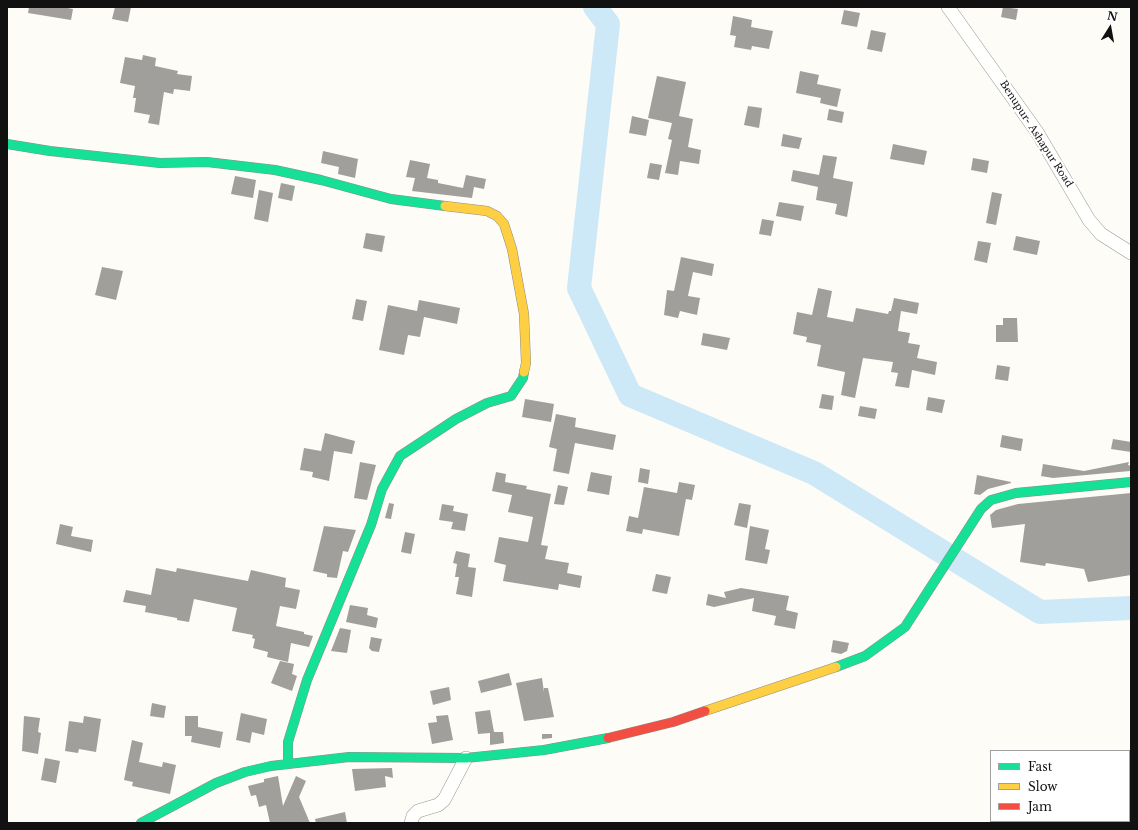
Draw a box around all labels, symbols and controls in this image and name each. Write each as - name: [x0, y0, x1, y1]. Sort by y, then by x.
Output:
- north arrow: [1090, 8, 1130, 48]
- text: N: [1106, 8, 1119, 24]
- street label: Benupur- Ashapur Road: [997, 78, 1075, 190]
- legend: [990, 750, 1130, 822]
- text: Fast: [1028, 759, 1052, 774]
- text: Slow: [1028, 779, 1057, 794]
- text: Jam: [1028, 799, 1052, 814]

